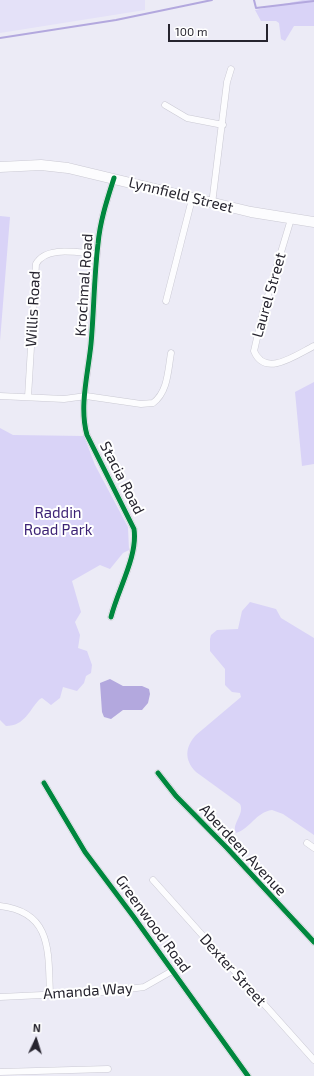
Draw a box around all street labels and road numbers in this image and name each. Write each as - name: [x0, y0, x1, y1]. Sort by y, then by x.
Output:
- street label: Lynnfield Street: [127, 173, 235, 217]
- street label: Krochmal Road: [71, 233, 97, 337]
- street label: Laurel Street: [248, 250, 290, 340]
- street label: Willis Road: [22, 271, 44, 347]
- street label: Stacia Road: [96, 439, 148, 517]
- street label: Aberdeen Avenue: [196, 800, 290, 900]
- street label: Greenwood Road: [112, 872, 194, 976]
- street label: Dexter Street: [196, 930, 270, 1010]
- street label: Amanda Way: [43, 979, 133, 1003]

